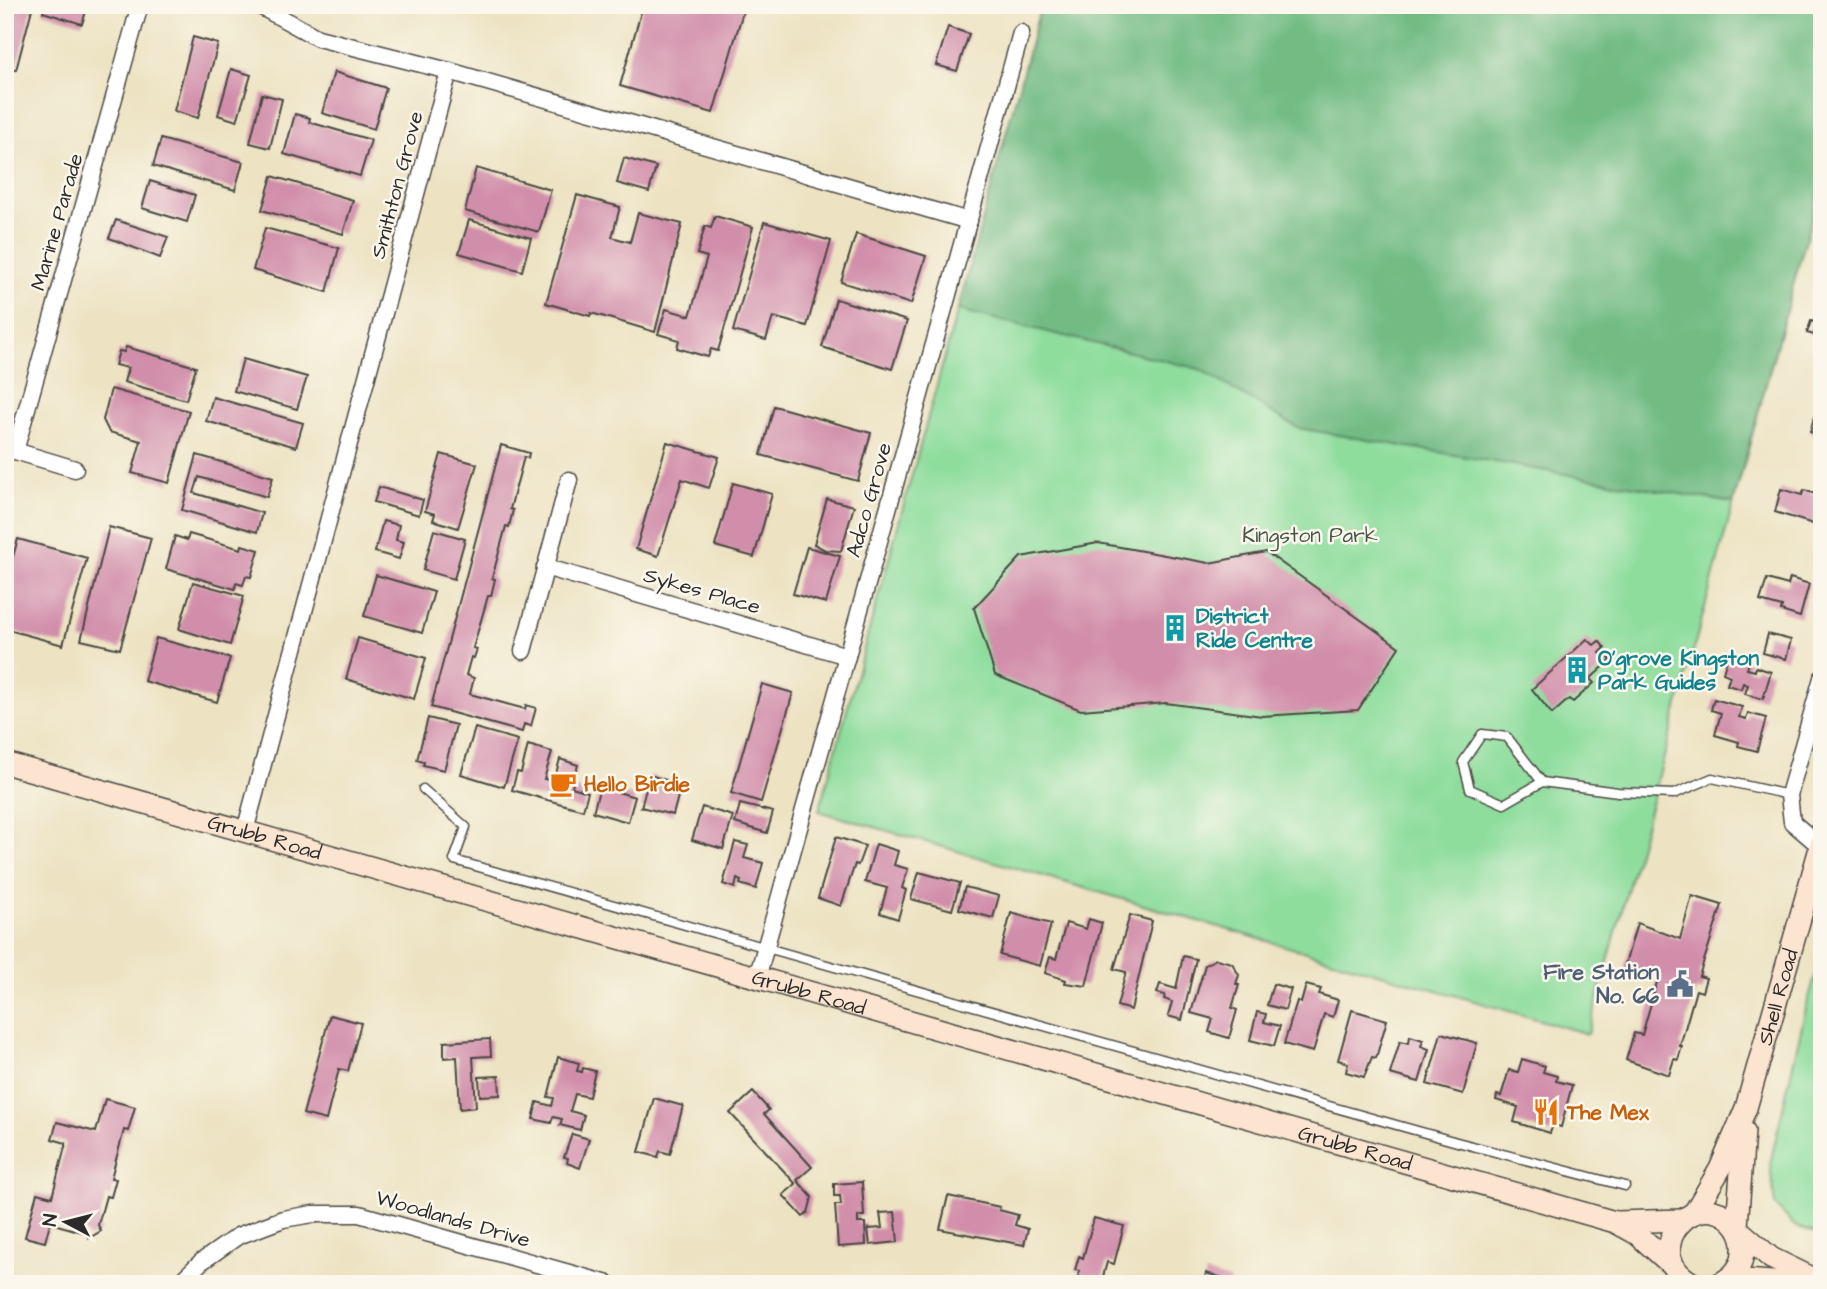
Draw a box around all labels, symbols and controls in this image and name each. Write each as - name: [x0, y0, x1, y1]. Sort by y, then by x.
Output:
- street label: Smithton Grove: [363, 108, 431, 262]
- street label: Marine Parade: [24, 150, 90, 294]
- street label: Adco Grove: [839, 439, 899, 561]
- park label: Kingston Park: [1242, 521, 1378, 552]
- street label: Sykes Place: [640, 560, 764, 623]
- place label: District Ride Centre: [1196, 602, 1313, 655]
- building icon: District Ride Centre: [1160, 613, 1190, 643]
- place label: O'grove Kingston Park Guides: [1598, 644, 1759, 697]
- building icon: O'grove Kingston Park Guides: [1562, 655, 1592, 685]
- cafe icon: Hello Birdie: [548, 769, 578, 799]
- place label: Hello Birdie: [584, 770, 691, 799]
- street label: Grubb Road: [204, 807, 325, 867]
- street label: Shell Road: [1750, 945, 1805, 1048]
- place label: Fire Station No. 66: [1543, 958, 1660, 1011]
- street label: Grubb Road: [749, 962, 869, 1022]
- public building icon: Fire Station No. 66: [1665, 969, 1695, 999]
- restaurant icon: The Mex: [1531, 1097, 1561, 1127]
- place label: The Mex: [1566, 1098, 1650, 1127]
- street label: Grubb Road: [1295, 1118, 1416, 1178]
- street label: Woodlands Drive: [373, 1183, 533, 1255]
- north arrow: [32, 1188, 102, 1258]
- text: N: [36, 1212, 65, 1228]

